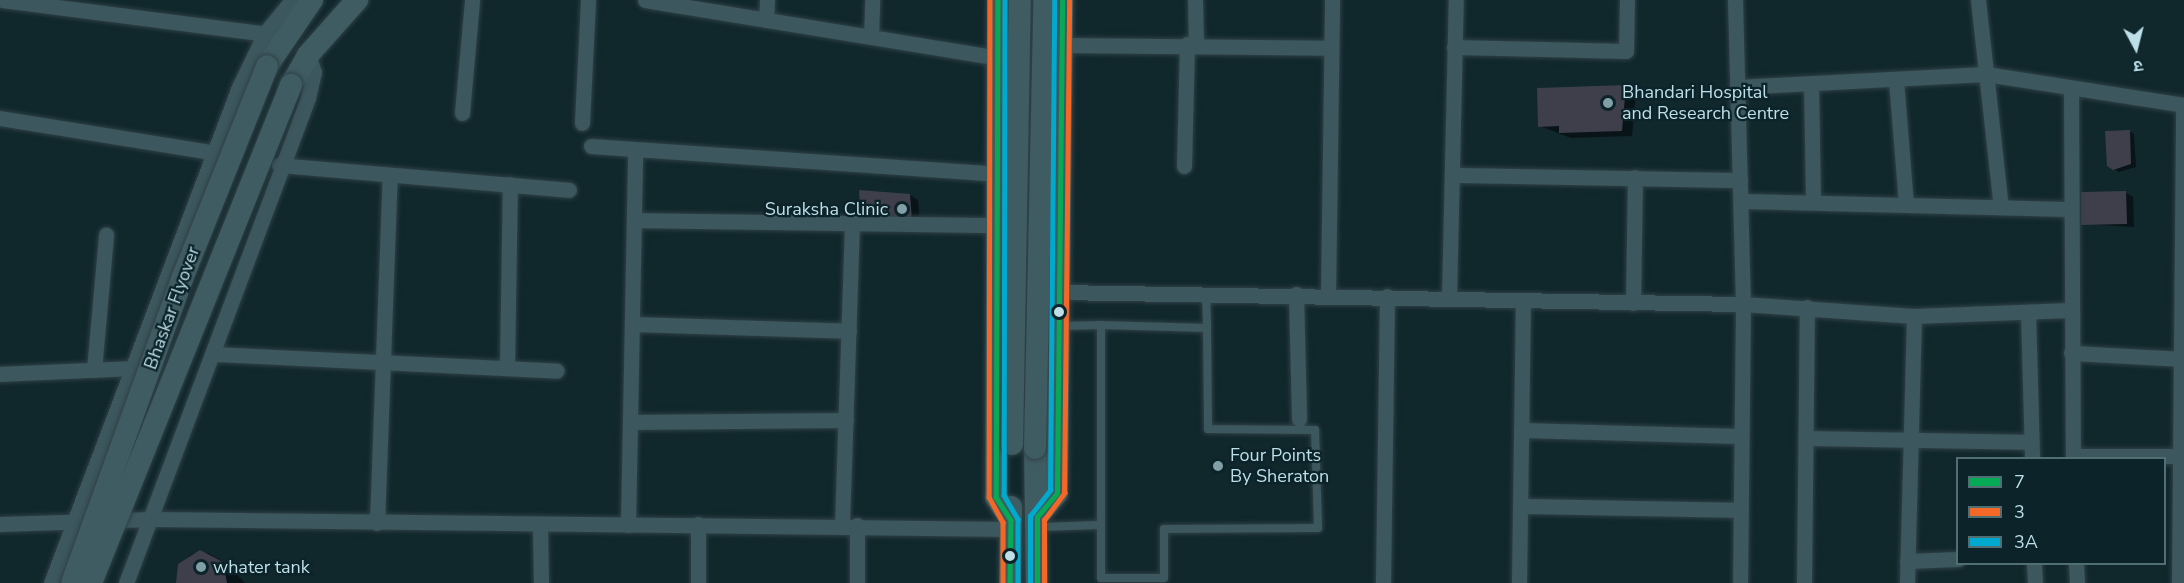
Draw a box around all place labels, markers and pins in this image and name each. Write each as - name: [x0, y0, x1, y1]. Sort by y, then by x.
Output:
- place label: Bhandari Hospital and Research Centre: [1622, 82, 1789, 124]
- marker: Bhandari Hospital and Research Centre: [1599, 94, 1617, 112]
- place label: Suraksha Clinic: [765, 198, 888, 220]
- marker: Suraksha Clinic: [893, 200, 911, 218]
- unlabelled marker: [1053, 306, 1065, 318]
- place label: Four Points By Sheraton: [1230, 445, 1329, 488]
- marker: Four Points By Sheraton: [1211, 459, 1225, 473]
- unlabelled marker: [1004, 550, 1016, 562]
- place label: whater tank: [213, 556, 310, 578]
- marker: whater tank: [194, 560, 208, 574]

